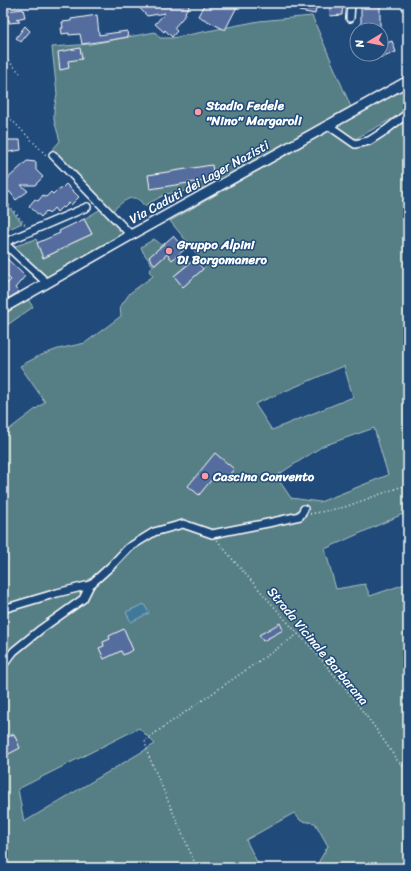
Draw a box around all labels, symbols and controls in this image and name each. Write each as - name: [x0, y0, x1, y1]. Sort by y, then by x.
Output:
- north arrow: [349, 22, 389, 62]
- text: N: [350, 38, 370, 50]
- place label: Stadio Fedele "Nino" Margaroli: [205, 94, 303, 132]
- marker: Stadio Fedele "Nino" Margaroli: [193, 107, 203, 117]
- street label: Via Caduti dei Lager Nazisti: [125, 134, 274, 230]
- place label: Gruppo Alpini Di Borgomanero: [176, 233, 268, 271]
- marker: Gruppo Alpini Di Borgomanero: [164, 246, 174, 256]
- place label: Cascina Convento: [212, 465, 315, 488]
- marker: Cascina Convento: [200, 471, 210, 481]
- street label: Strada Vicinale Barbarana: [261, 582, 375, 711]

